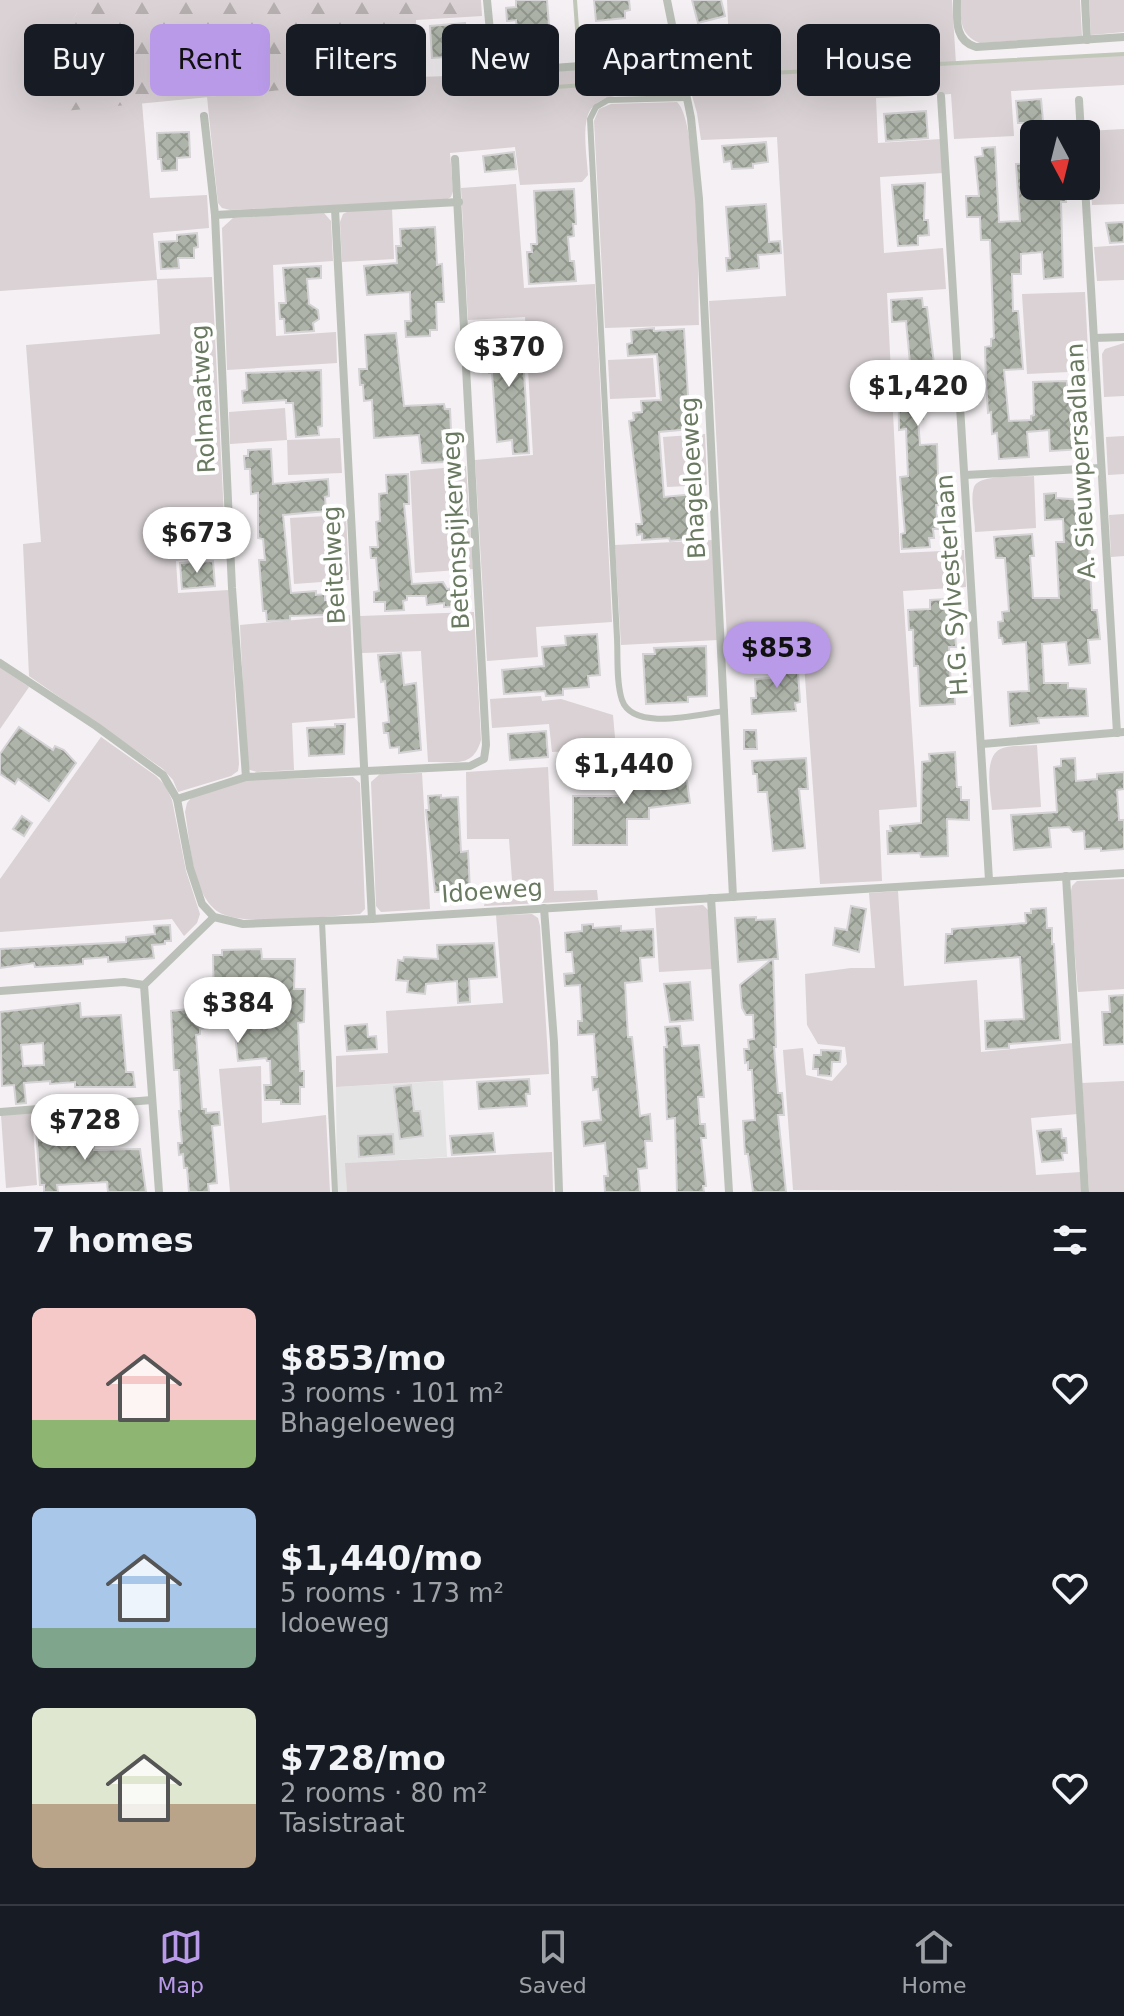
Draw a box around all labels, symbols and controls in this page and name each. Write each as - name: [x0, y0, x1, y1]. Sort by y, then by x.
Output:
- chip: Buy: [24, 24, 134, 96]
- chip: Rent: [150, 24, 270, 96]
- chip: Filters: [286, 24, 426, 96]
- chip: New: [442, 24, 559, 96]
- chip: Apartment: [575, 24, 781, 96]
- chip: House: [797, 24, 940, 96]
- north arrow: [1020, 120, 1100, 200]
- map controls: [1020, 120, 1100, 200]
- pin: $370: [462, 321, 556, 389]
- street label: Rolmaatweg: [185, 324, 221, 474]
- text: $370: [473, 332, 545, 362]
- street label: A. Sieuwpersadlaan: [1061, 342, 1101, 580]
- pin: $1,420: [853, 360, 983, 428]
- text: $1,420: [868, 371, 968, 401]
- street label: Bhageloeweg: [675, 396, 711, 560]
- street label: Betonspijkerweg: [437, 430, 475, 630]
- street label: H.G. Sylvesterlaan: [930, 473, 974, 697]
- street label: Beitelweg: [317, 505, 351, 625]
- pin: $673: [150, 507, 244, 575]
- text: $673: [161, 518, 233, 548]
- pin: $853: [730, 622, 824, 690]
- text: $853: [741, 633, 813, 663]
- pin: $1,440: [559, 738, 689, 806]
- text: $1,440: [574, 749, 674, 779]
- street label: Idoeweg: [440, 873, 544, 909]
- pin: $384: [191, 977, 285, 1045]
- text: $384: [202, 988, 274, 1018]
- pin: $728: [38, 1094, 132, 1162]
- text: $728: [49, 1105, 121, 1135]
- icon: filters: [1048, 1218, 1092, 1262]
- text: 7 homes: [32, 1220, 194, 1260]
- text: $853/mo: [280, 1338, 446, 1378]
- icon: home: [96, 1340, 192, 1436]
- icon: heart: [1048, 1366, 1092, 1410]
- text: 3 rooms · 101 m²: [280, 1378, 504, 1408]
- text: Bhageloeweg: [280, 1408, 456, 1438]
- text: $1,440/mo: [280, 1538, 482, 1578]
- icon: home: [96, 1540, 192, 1636]
- icon: heart: [1048, 1566, 1092, 1610]
- text: 5 rooms · 173 m²: [280, 1578, 504, 1608]
- text: Idoeweg: [280, 1608, 390, 1638]
- text: $728/mo: [280, 1738, 446, 1778]
- icon: home: [96, 1740, 192, 1836]
- icon: heart: [1048, 1766, 1092, 1810]
- text: 2 rooms · 80 m²: [280, 1778, 488, 1808]
- text: Tasistraat: [280, 1808, 405, 1838]
- tab: Map: [157, 1925, 204, 1998]
- tab: Saved: [519, 1925, 587, 1998]
- tab: Home: [902, 1925, 967, 1998]

